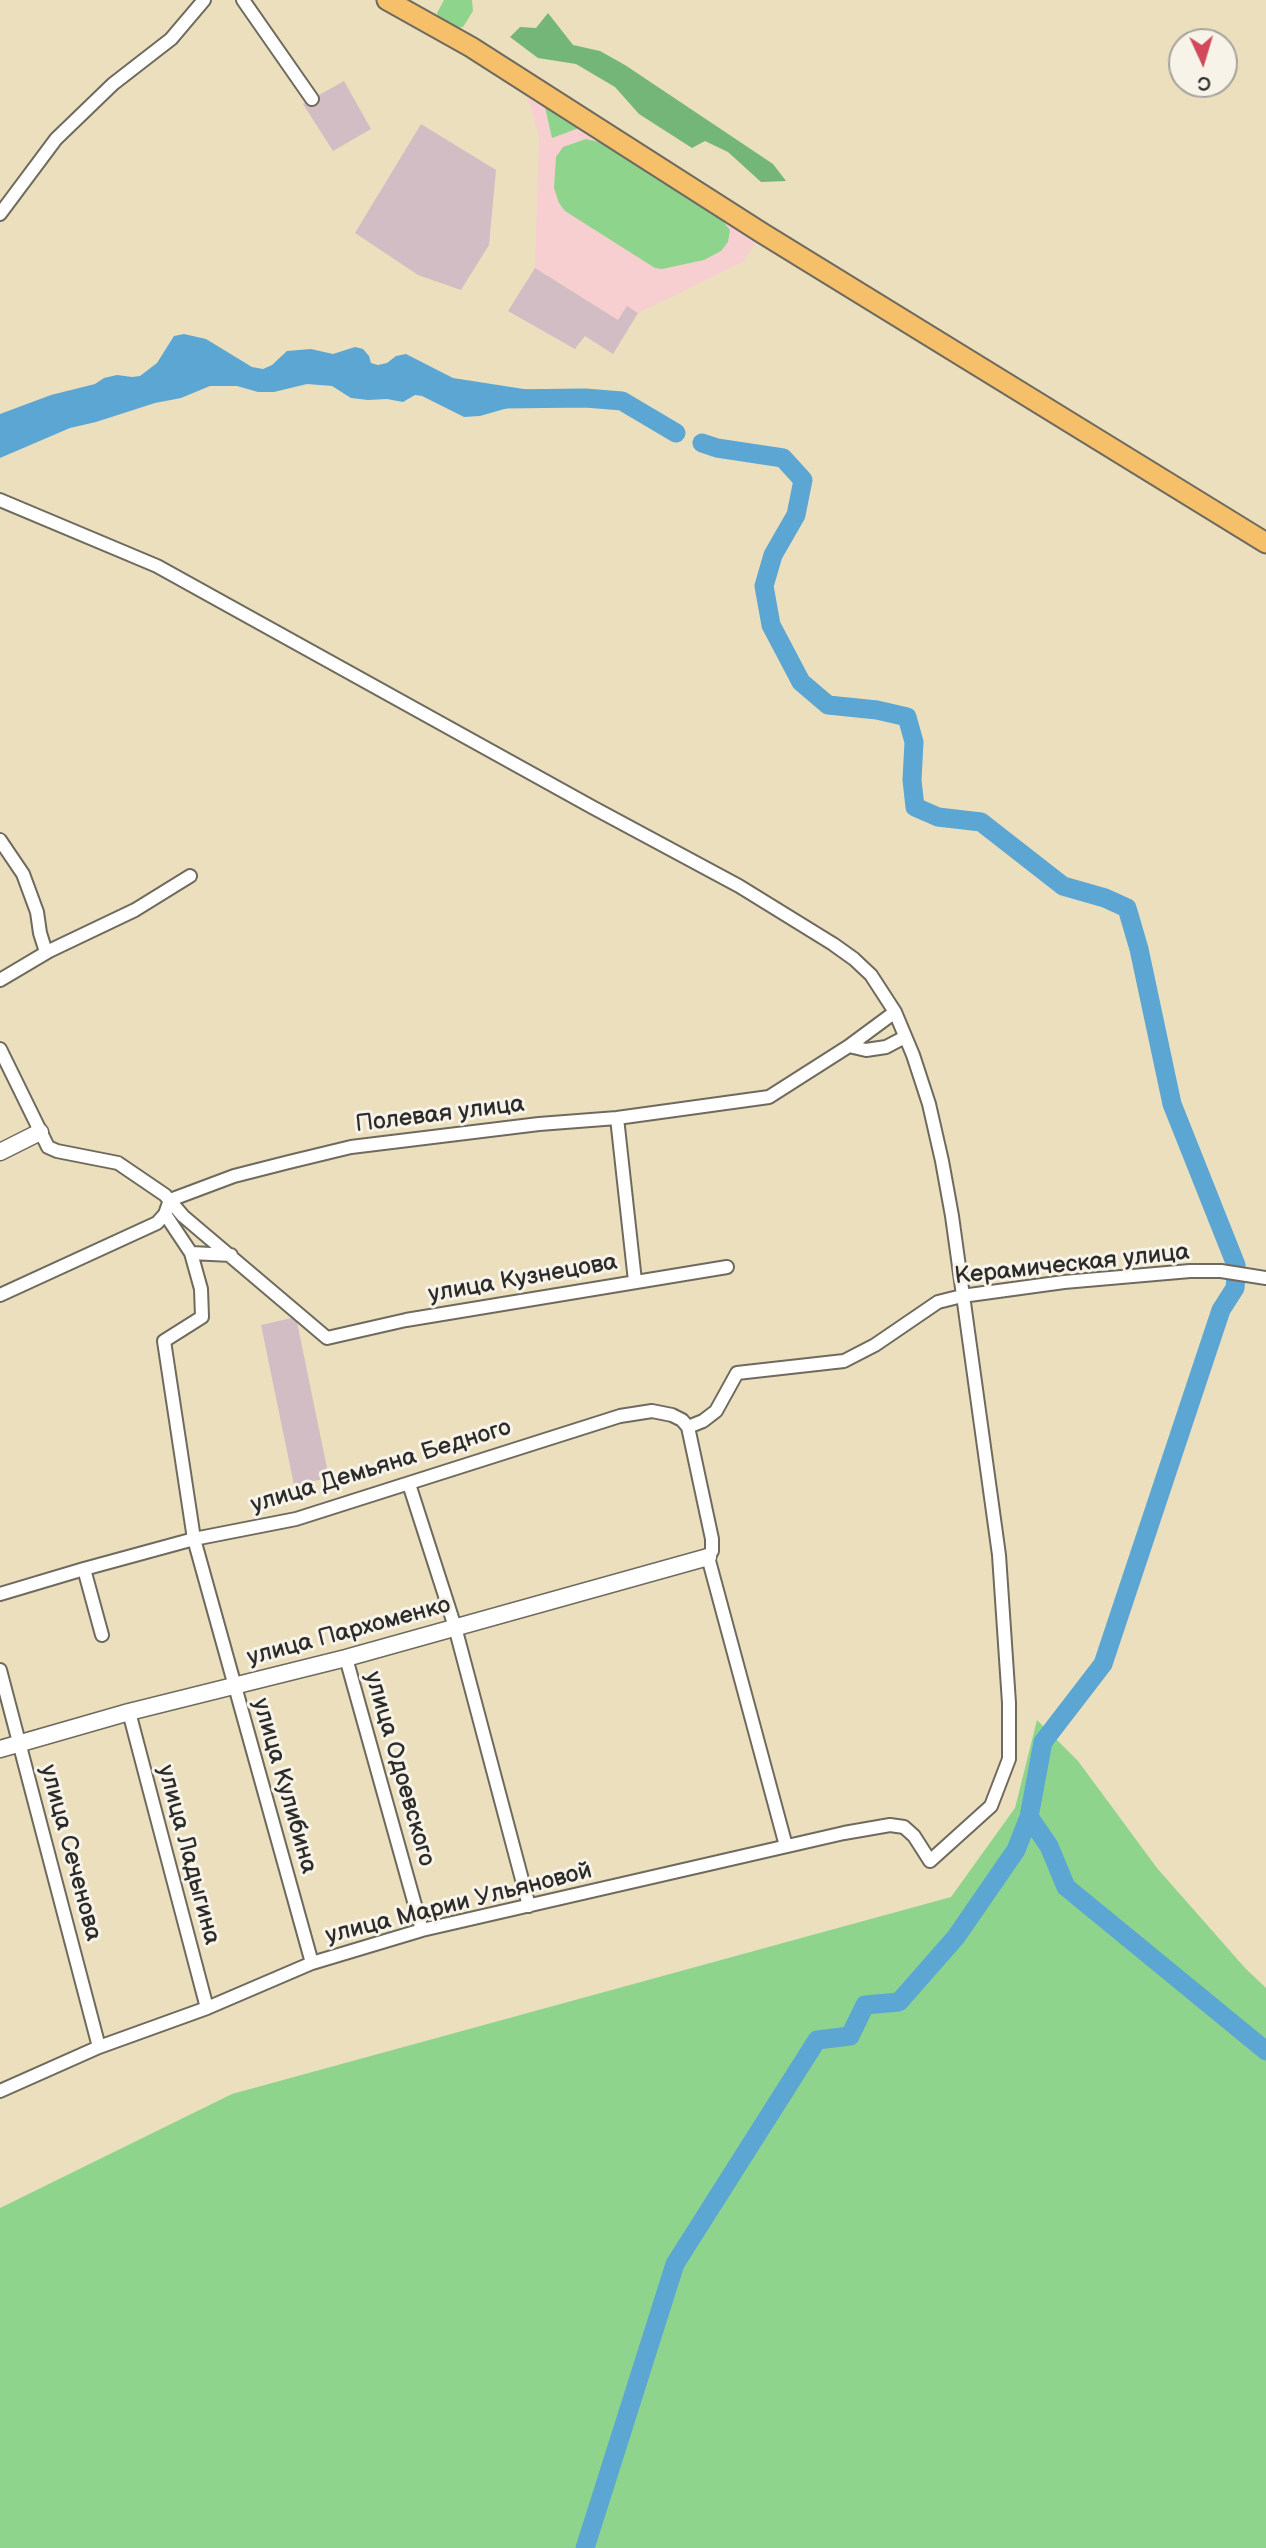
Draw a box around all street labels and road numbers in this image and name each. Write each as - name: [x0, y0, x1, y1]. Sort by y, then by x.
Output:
- street label: Полевая улица: [354, 1090, 526, 1140]
- street label: Керамическая улица: [953, 1238, 1191, 1292]
- street label: улица Кузнецова: [426, 1248, 620, 1310]
- street label: улица Демьяна Бедного: [247, 1414, 515, 1520]
- street label: улица Пархоменко: [244, 1591, 454, 1673]
- street label: улица Одоевского: [357, 1668, 441, 1870]
- street label: улица Кулибина: [245, 1695, 323, 1877]
- street label: улица Сеченова: [33, 1762, 107, 1944]
- street label: улица Ладыгина: [150, 1762, 226, 1948]
- street label: улица Марии Ульяновой: [323, 1857, 595, 1951]

